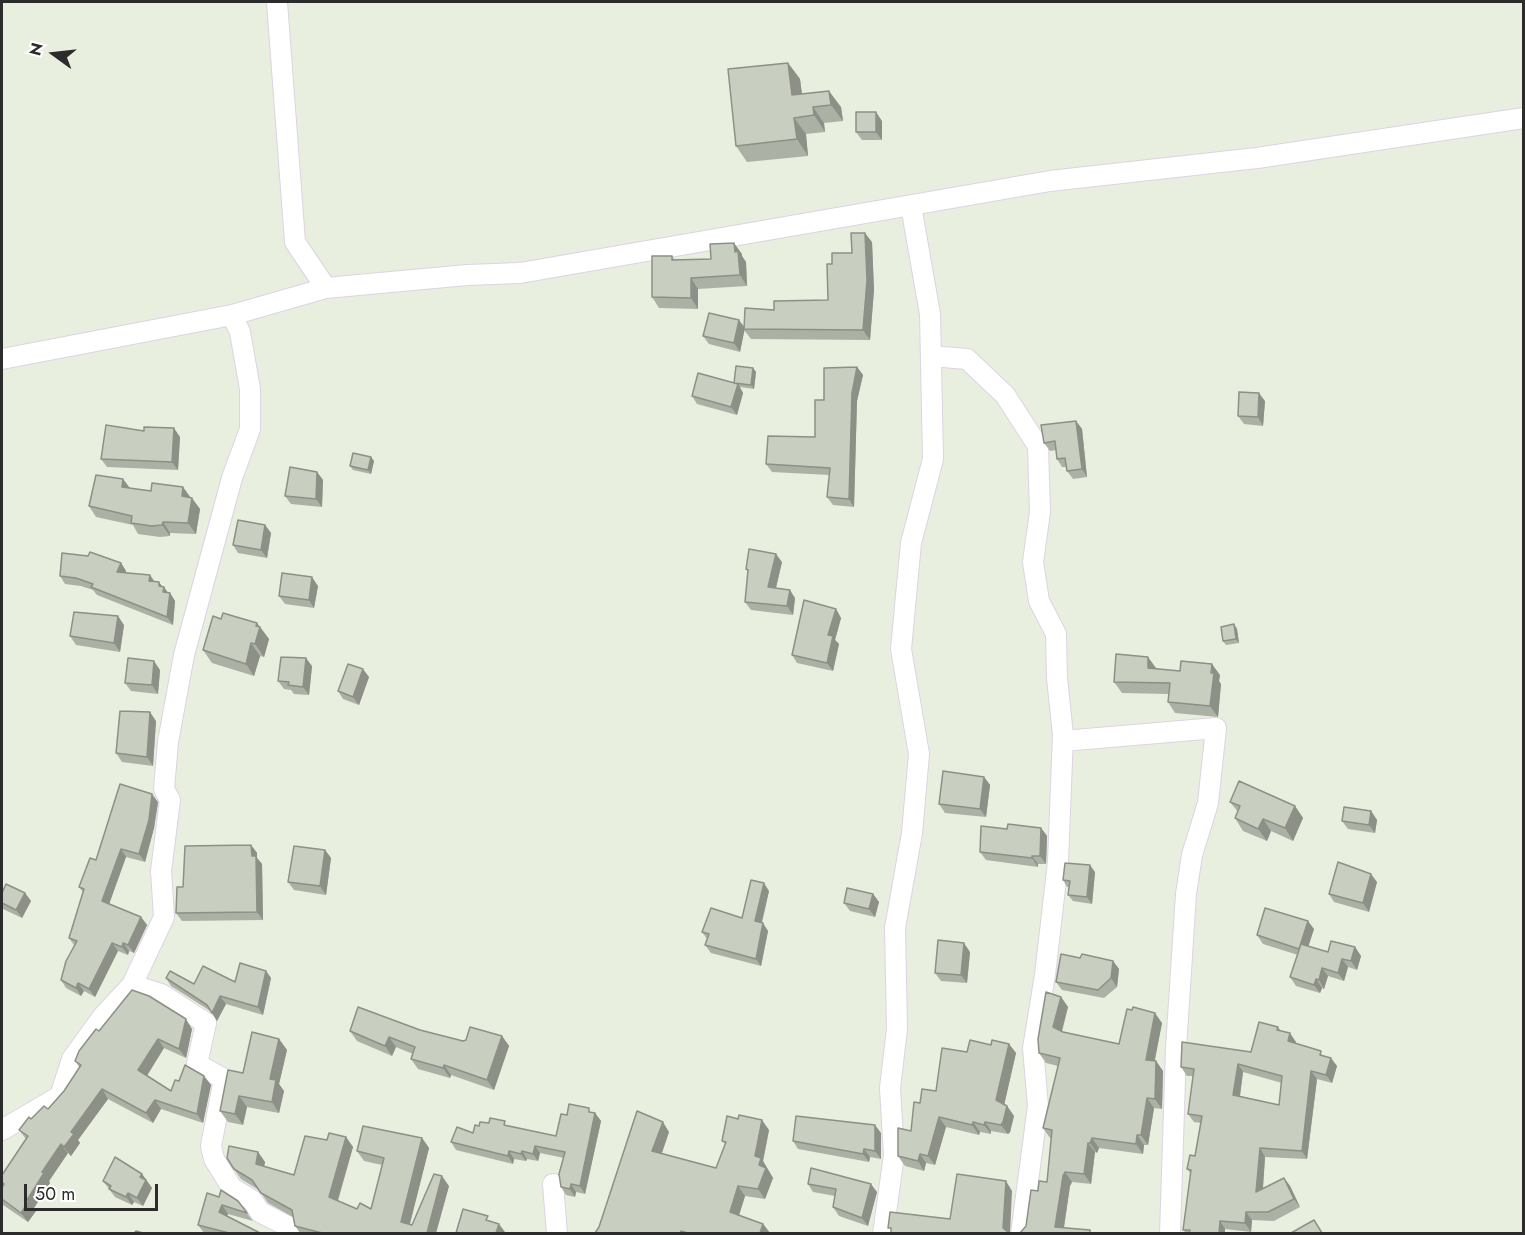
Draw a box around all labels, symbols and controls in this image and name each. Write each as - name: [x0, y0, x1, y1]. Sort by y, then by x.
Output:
- north arrow: [24, 24, 84, 84]
- text: N: [23, 40, 49, 58]
- scale bar: [27, 1172, 160, 1210]
- text: 50 m: [35, 1181, 75, 1207]

